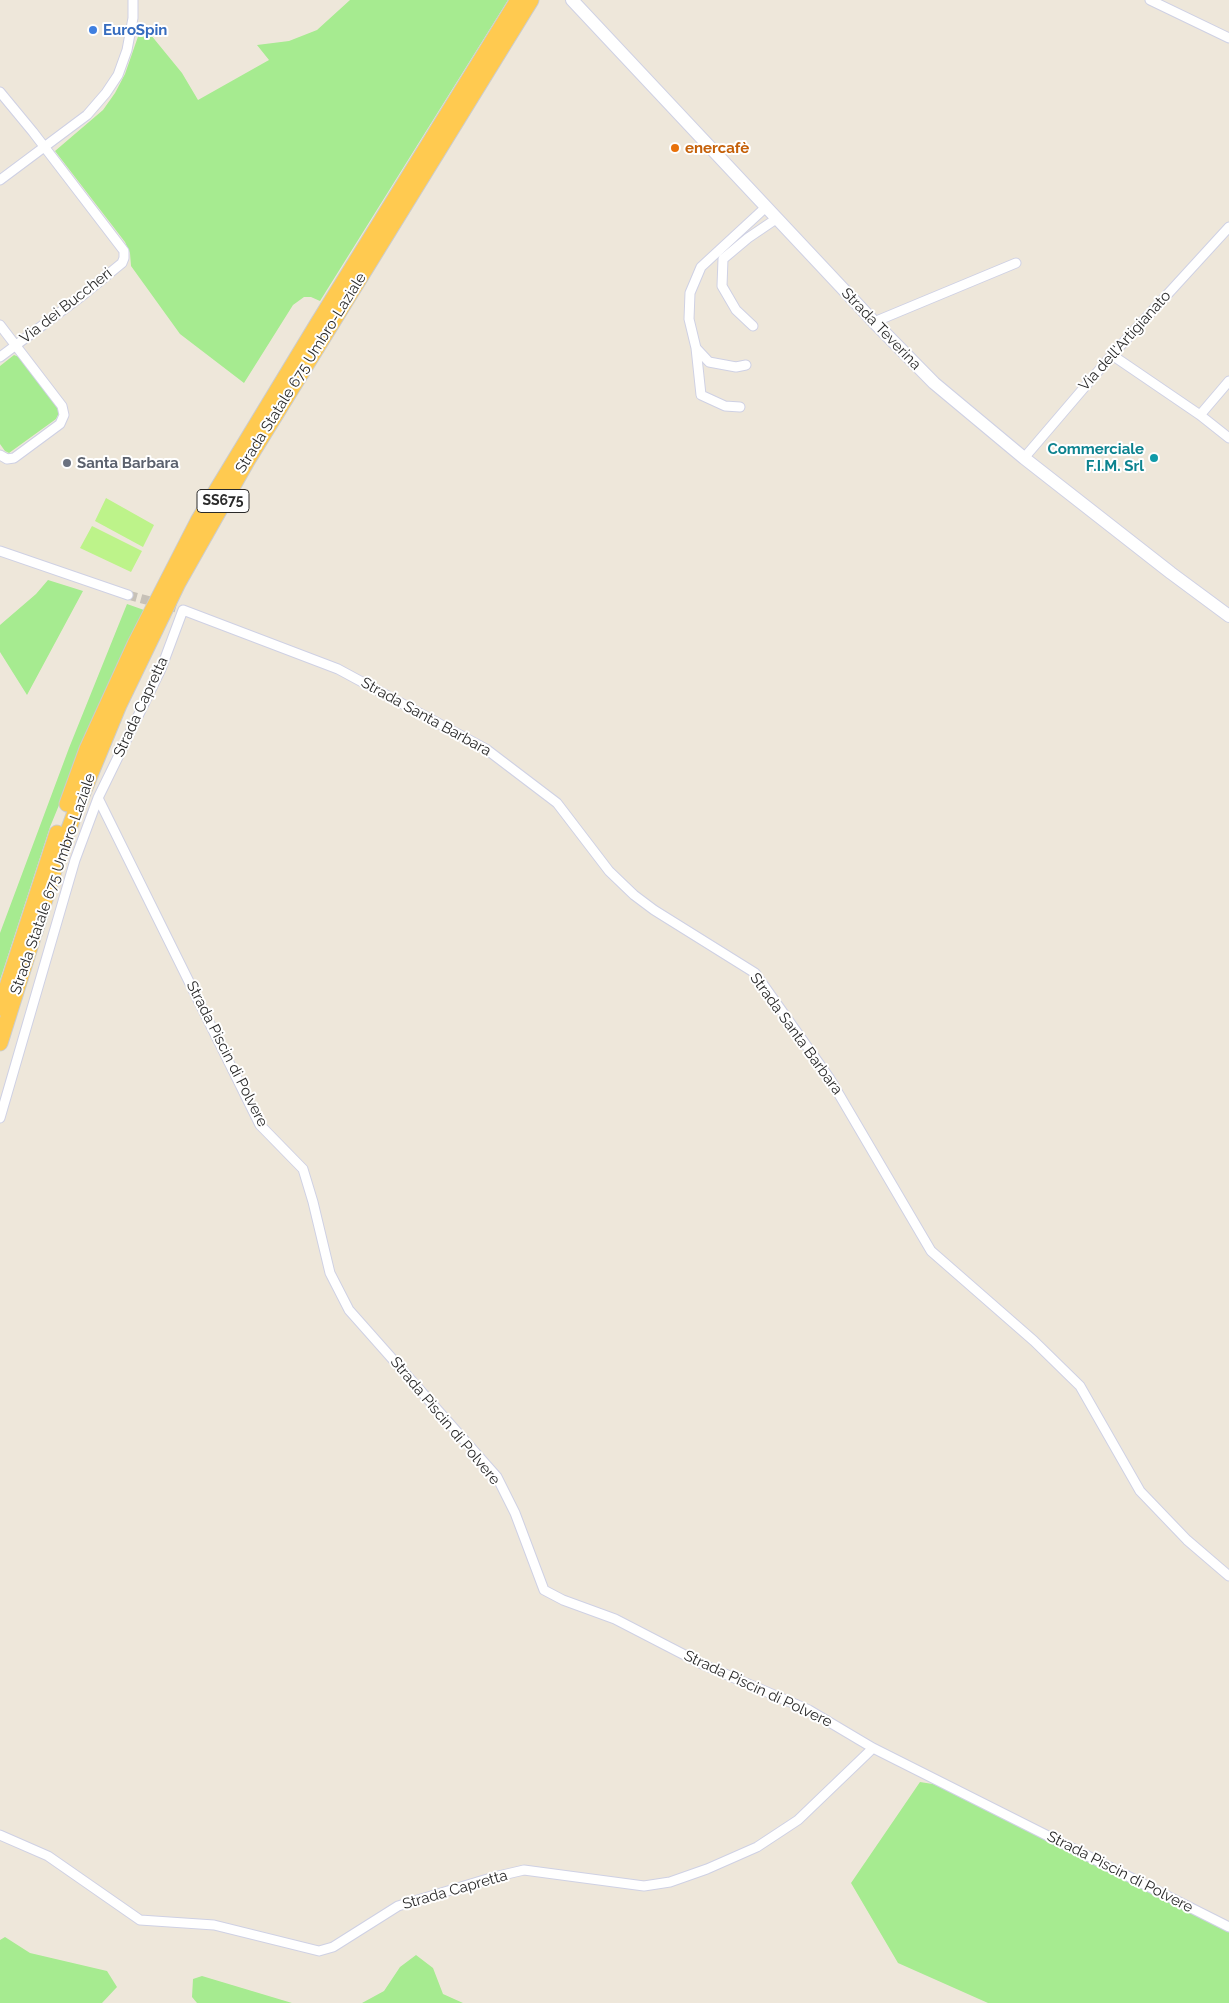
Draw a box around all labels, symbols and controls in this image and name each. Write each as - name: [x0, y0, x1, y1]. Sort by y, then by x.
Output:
- place label: EuroSpin: [103, 21, 167, 39]
- marker: EuroSpin: [87, 24, 99, 36]
- place label: enercafè: [685, 139, 749, 157]
- marker: enercafè: [669, 142, 681, 154]
- street label: Via dei Buccheri: [16, 264, 116, 348]
- street label: Strada Statale 675 Umbro-Laziale: [232, 270, 370, 476]
- street label: Strada Teverina: [837, 284, 925, 374]
- street label: Via dell'Artigianato: [1075, 287, 1175, 395]
- place label: Commerciale F.I.M. Srl: [1047, 440, 1144, 475]
- marker: Commerciale F.I.M. Srl: [1148, 452, 1160, 464]
- place label: Santa Barbara: [77, 454, 179, 472]
- marker: Santa Barbara: [61, 457, 73, 469]
- road number: SS675: [197, 490, 249, 512]
- street label: Strada Capretta: [110, 654, 172, 760]
- street label: Strada Santa Barbara: [358, 674, 494, 760]
- street label: Strada Statale 675 Umbro-Laziale: [7, 771, 99, 997]
- street label: Strada Santa Barbara: [746, 970, 846, 1098]
- street label: Strada Piscin di Polvere: [182, 978, 272, 1130]
- street label: Strada Piscin di Polvere: [386, 1353, 504, 1489]
- street label: Strada Piscin di Polvere: [681, 1647, 835, 1731]
- street label: Strada Piscin di Polvere: [1044, 1827, 1196, 1917]
- street label: Strada Capretta: [400, 1866, 510, 1914]

